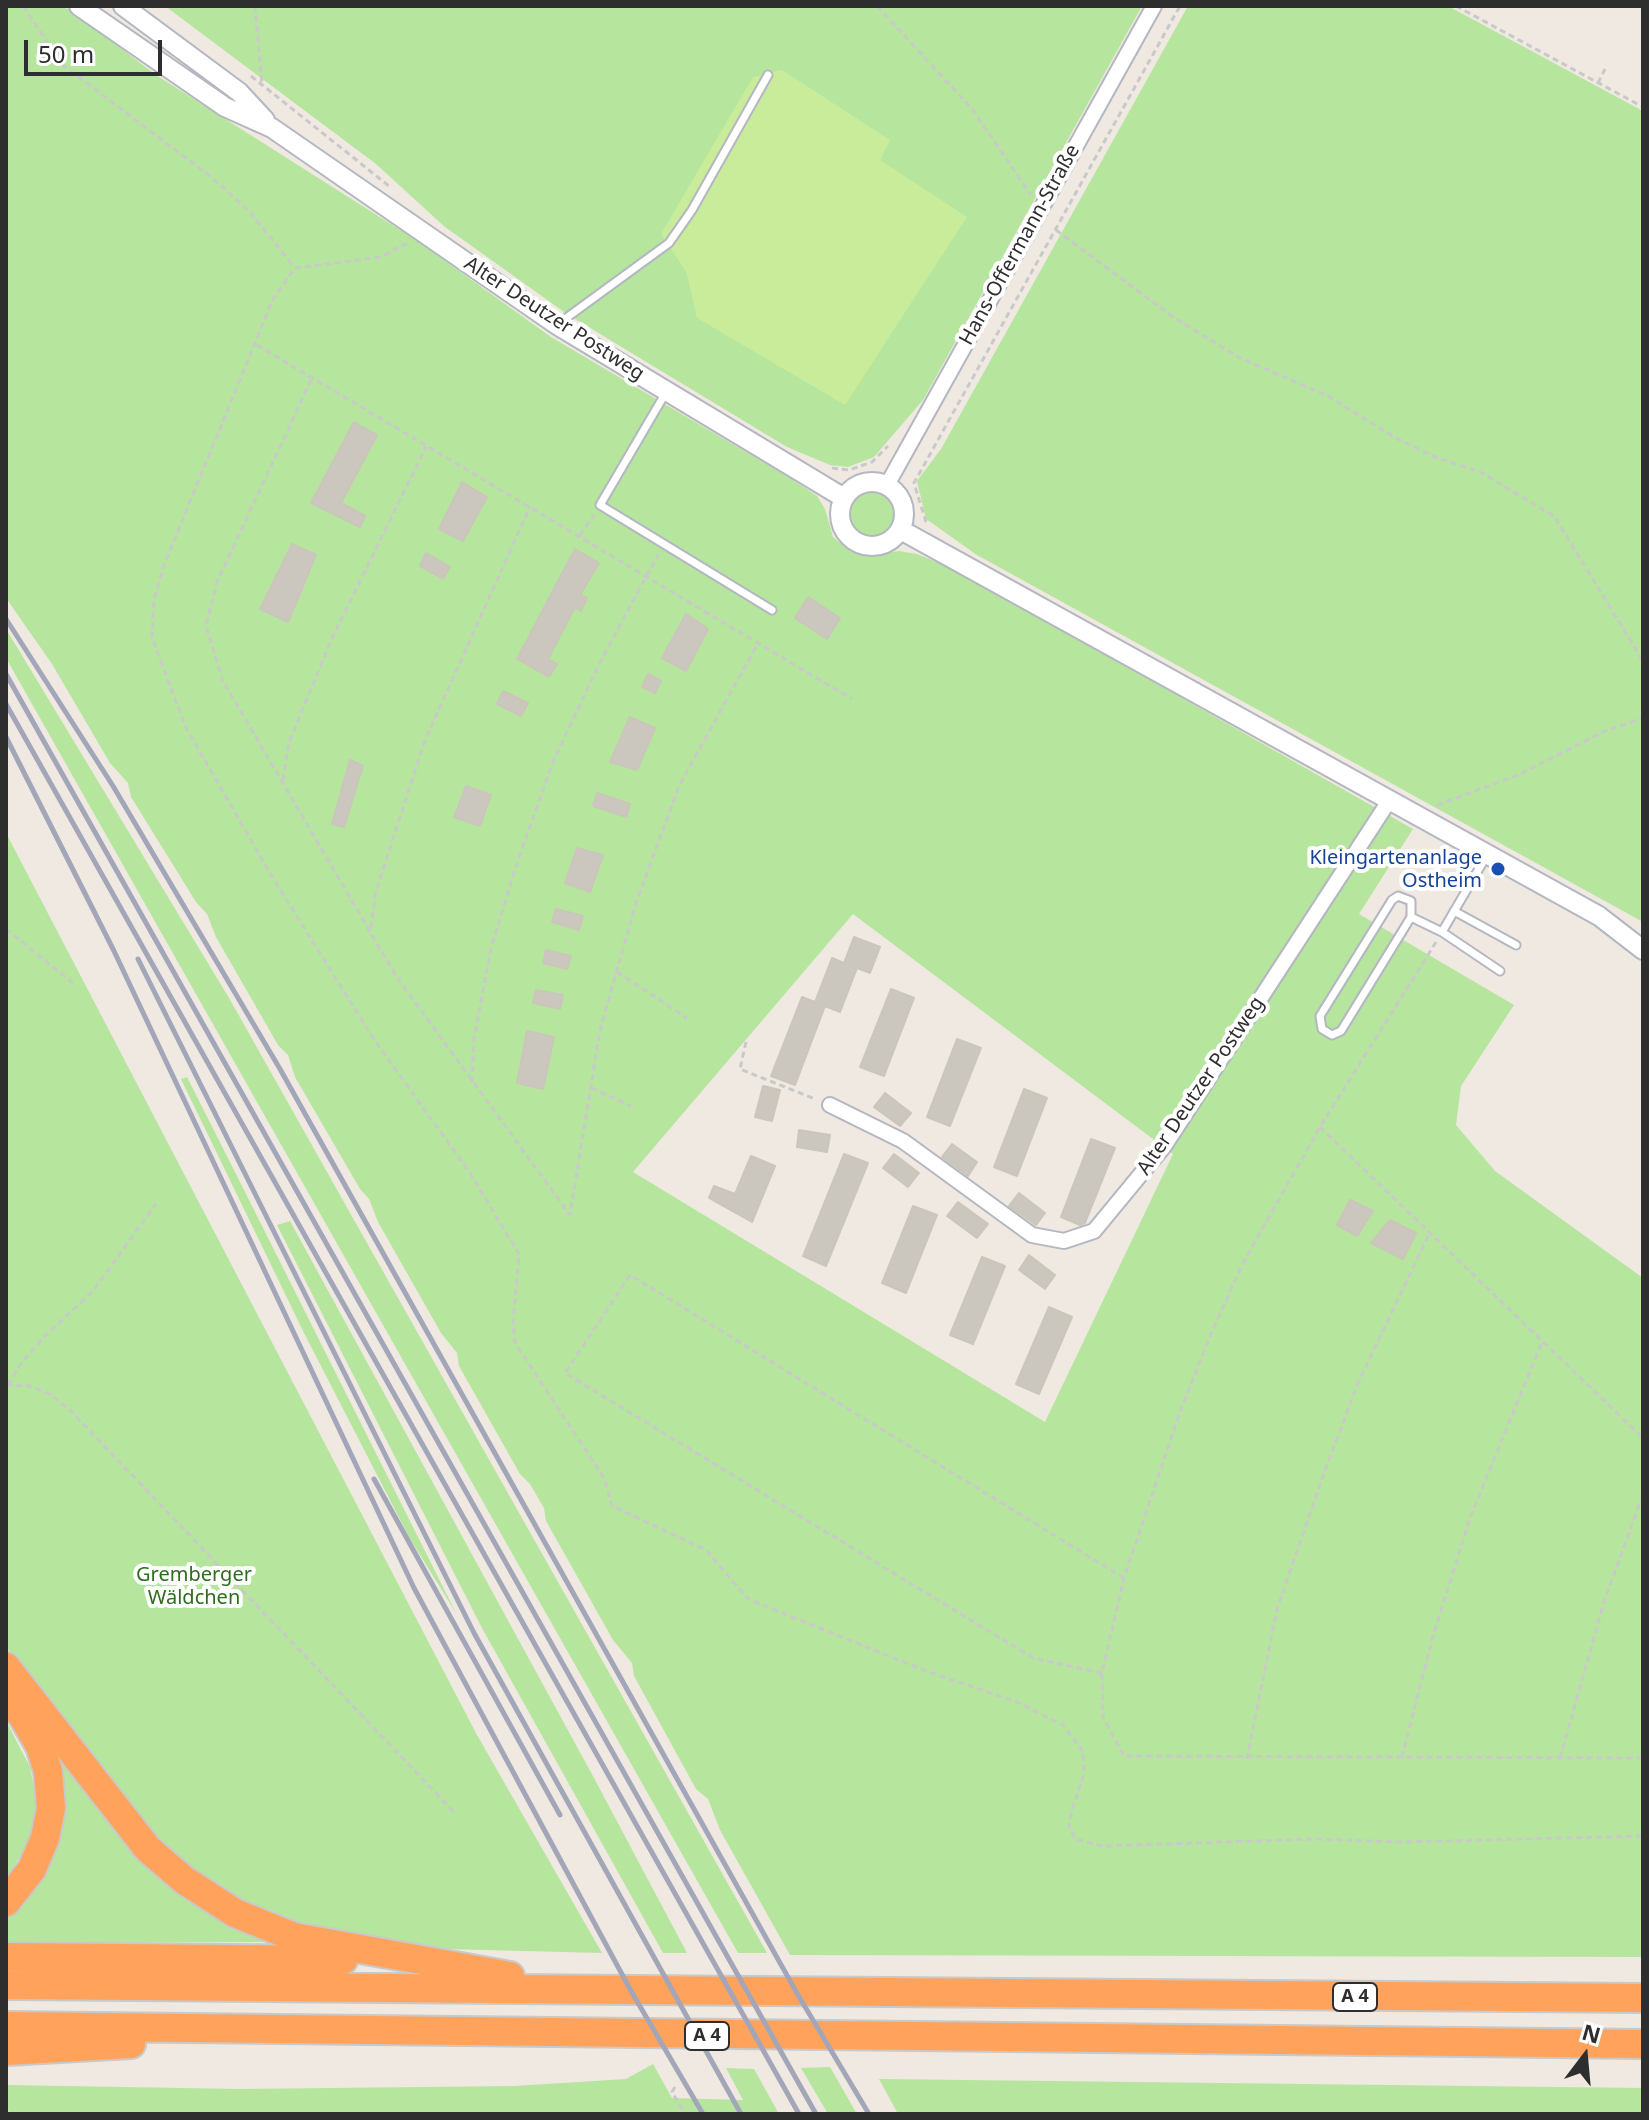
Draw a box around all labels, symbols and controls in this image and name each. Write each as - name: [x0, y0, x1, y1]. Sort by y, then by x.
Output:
- scale bar: [28, 24, 166, 74]
- text: 50 m: [38, 37, 94, 70]
- street label: Hans-Offermann-Straße: [955, 141, 1085, 349]
- street label: Alter Deutzer Postweg: [459, 252, 649, 386]
- place label: Kleingartenanlage Ostheim: [1309, 846, 1482, 893]
- marker: Kleingartenanlage Ostheim: [1489, 860, 1507, 878]
- street label: Alter Deutzer Postweg: [1132, 992, 1270, 1180]
- park label: Gremberger Wäldchen: [136, 1563, 252, 1610]
- road number: A 4: [1333, 1983, 1377, 2011]
- north arrow: [1545, 2016, 1625, 2096]
- text: N: [1579, 2016, 1604, 2050]
- road number: A 4: [685, 2022, 729, 2050]

